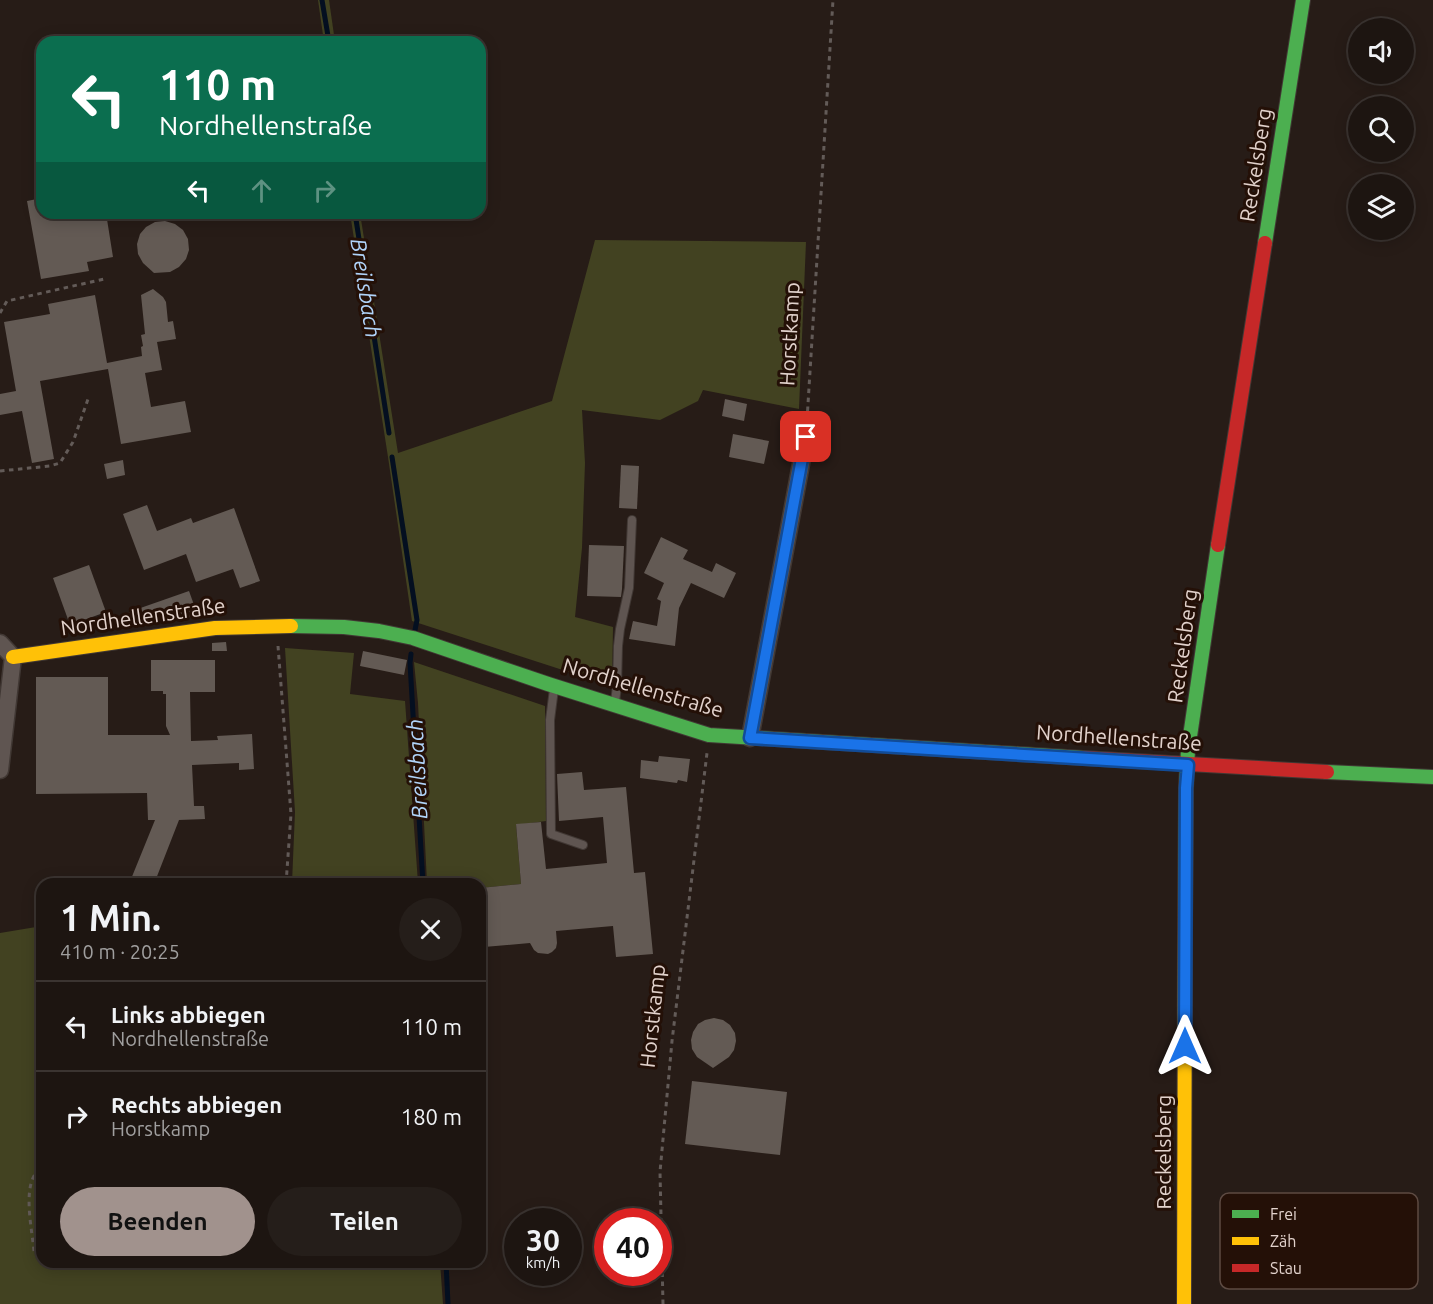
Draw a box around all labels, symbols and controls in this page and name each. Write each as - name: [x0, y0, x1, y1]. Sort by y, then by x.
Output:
- map controls: [1348, 18, 1414, 240]
- button: sound: [1348, 18, 1414, 84]
- icon: left: [60, 60, 138, 138]
- text: 110 m: [159, 61, 276, 108]
- button: search: [1348, 96, 1414, 162]
- street label: Reckelsberg: [1234, 106, 1276, 223]
- text: Nordhellenstraße: [159, 110, 372, 140]
- icon: left: [182, 174, 215, 207]
- icon: ahead: [245, 174, 278, 207]
- icon: right: [308, 174, 341, 207]
- button: layers: [1348, 174, 1414, 240]
- water label: Breilsbach: [346, 236, 387, 339]
- street label: Horstkamp: [774, 281, 804, 387]
- pin: [780, 411, 831, 462]
- icon: arrive: [789, 420, 822, 453]
- street label: Reckelsberg: [1162, 587, 1202, 704]
- street label: Nordhellenstraße: [59, 593, 227, 639]
- street label: Nordhellenstraße: [560, 653, 726, 721]
- water label: Breilsbach: [401, 718, 432, 820]
- street label: Nordhellenstraße: [1035, 719, 1203, 755]
- text: 1 Min.: [60, 897, 161, 938]
- button: close: [399, 898, 462, 961]
- text: 410 m · 20:25: [60, 940, 180, 963]
- street label: Horstkamp: [635, 963, 669, 1069]
- text: Links abbiegen: [111, 1002, 266, 1027]
- icon: left: [60, 1010, 93, 1043]
- text: 110 m: [401, 1014, 462, 1039]
- position arrow: [1153, 1014, 1217, 1078]
- text: Nordhellenstraße: [111, 1027, 269, 1050]
- text: Rechts abbiegen: [111, 1092, 282, 1117]
- street label: Reckelsberg: [1151, 1095, 1175, 1209]
- icon: right: [60, 1100, 93, 1133]
- text: 180 m: [401, 1104, 462, 1129]
- text: Horstkamp: [111, 1117, 210, 1140]
- button: Beenden: [60, 1187, 255, 1256]
- button: Teilen: [267, 1187, 462, 1256]
- legend: [1220, 1193, 1418, 1289]
- text: Frei: [1270, 1205, 1297, 1223]
- speed limit sign: 40: [594, 1208, 672, 1286]
- text: 30: [526, 1223, 560, 1257]
- text: Zäh: [1270, 1232, 1296, 1250]
- text: km/h: [526, 1254, 560, 1271]
- text: Stau: [1270, 1259, 1302, 1277]

